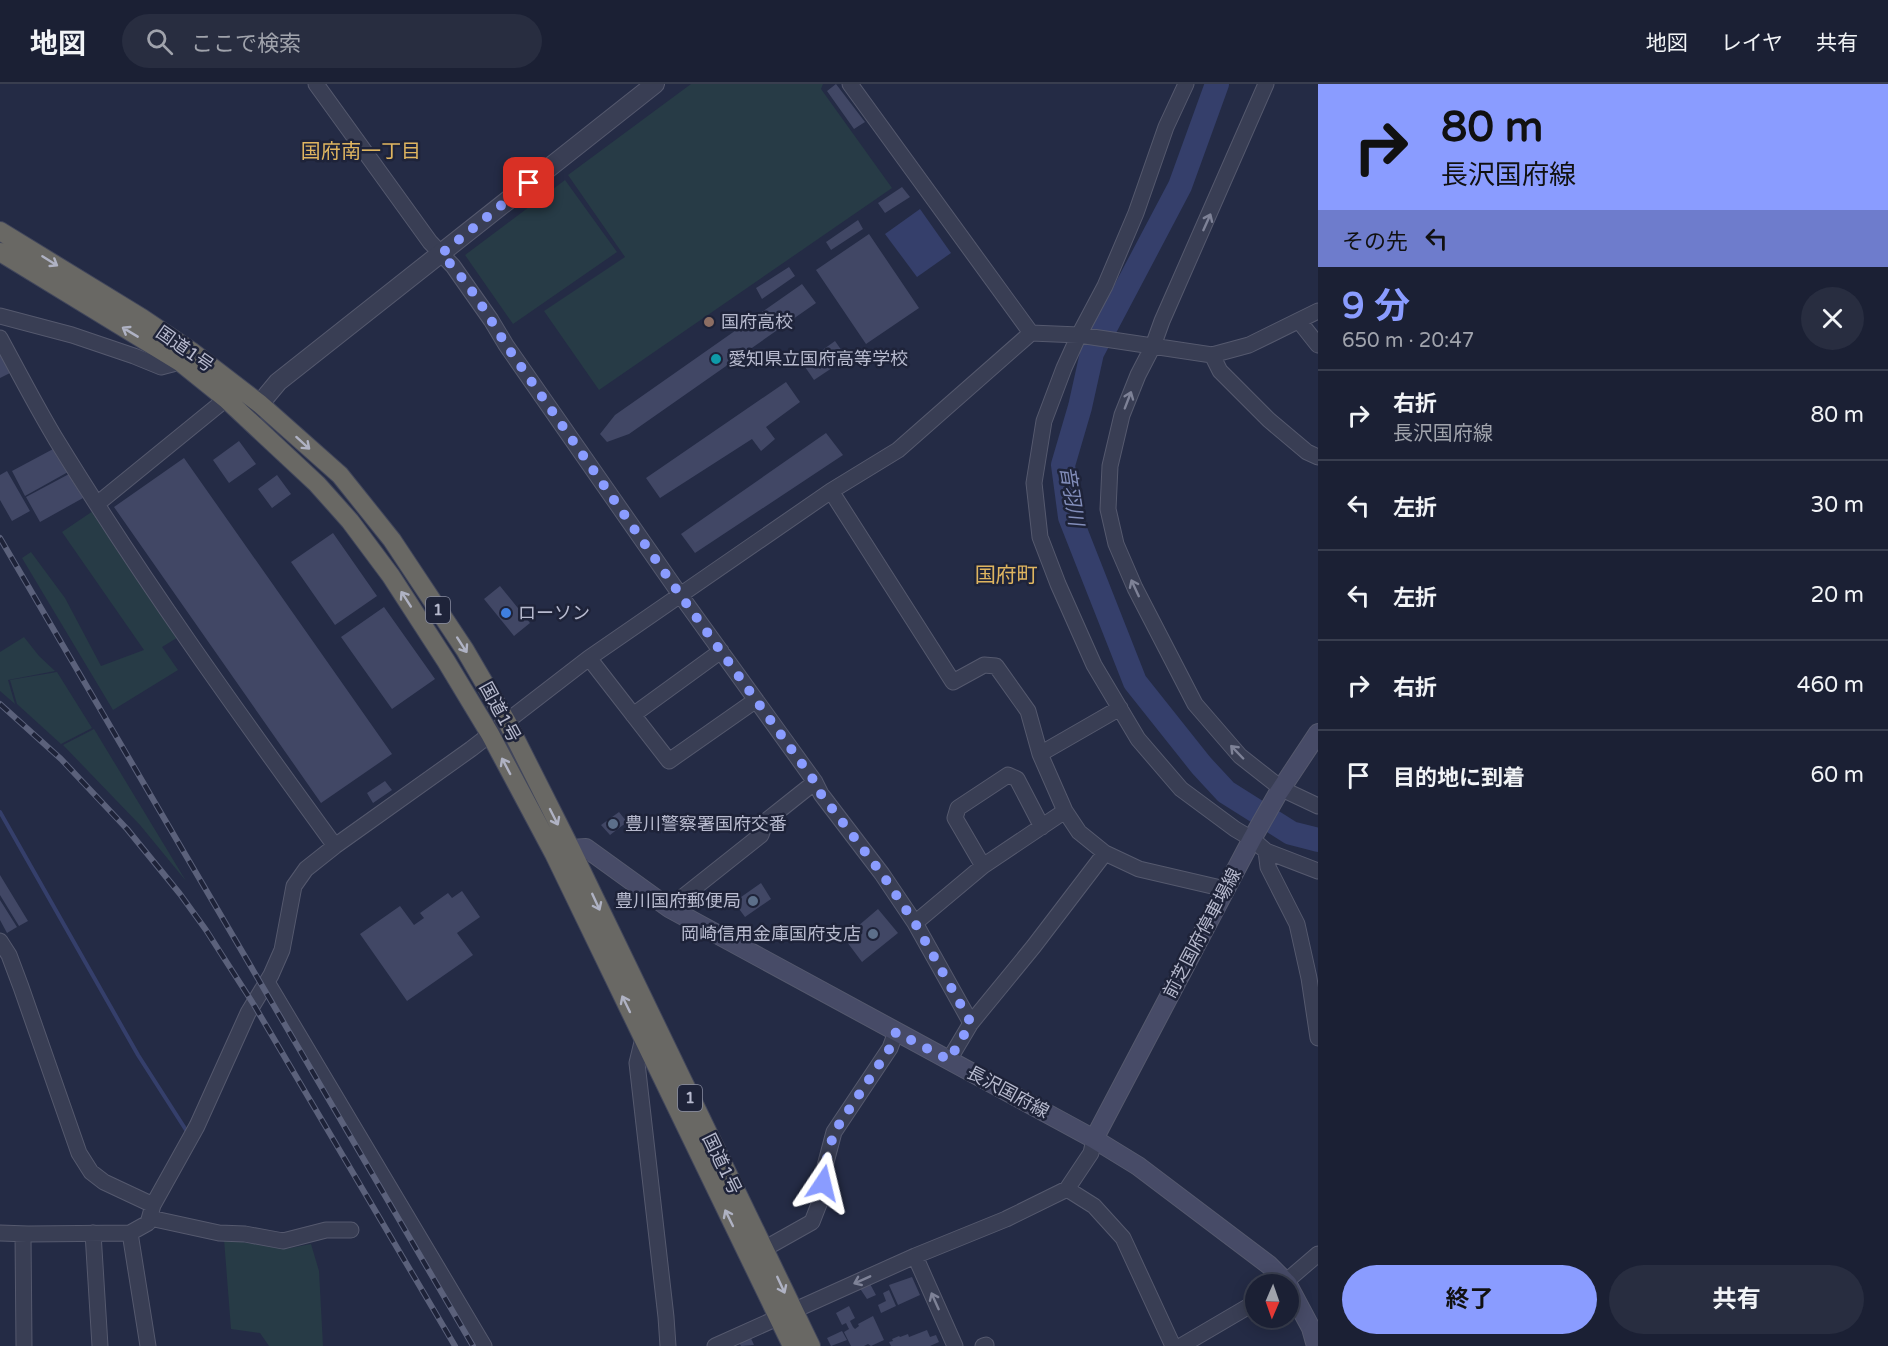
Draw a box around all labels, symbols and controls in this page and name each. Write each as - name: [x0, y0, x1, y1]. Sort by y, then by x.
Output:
- search box: [122, 14, 542, 68]
- icon: search: [143, 25, 176, 58]
- text: 地図: [30, 27, 86, 61]
- text: ここで検索: [191, 31, 301, 57]
- text: 地図: [1646, 31, 1688, 56]
- text: レイヤ: [1721, 31, 1783, 56]
- text: 共有: [1816, 31, 1858, 56]
- text: 80 m: [1441, 102, 1543, 153]
- icon: right: [1342, 108, 1420, 186]
- district label: 国府南一丁目: [301, 140, 421, 164]
- pin: [503, 157, 554, 208]
- text: 長沢国府線: [1441, 159, 1576, 192]
- icon: arrive: [512, 166, 545, 199]
- one-way arrow: [1202, 213, 1213, 231]
- icon: left: [1420, 222, 1453, 255]
- text: その先: [1342, 229, 1408, 255]
- one-way arrow: [41, 256, 58, 268]
- text: 9 分: [1342, 285, 1410, 328]
- button: close: [1801, 287, 1864, 350]
- place label: 国府高校: [721, 311, 793, 333]
- marker: 国府高校: [702, 315, 716, 329]
- street label: 国道1号: [152, 321, 218, 377]
- one-way arrow: [122, 326, 139, 338]
- text: 650 m · 20:47: [1342, 329, 1474, 353]
- place label: 愛知県立国府高等学校: [728, 348, 908, 370]
- marker: 愛知県立国府高等学校: [709, 352, 723, 366]
- one-way arrow: [1123, 391, 1134, 410]
- text: 右折: [1393, 391, 1437, 417]
- icon: right: [1342, 399, 1375, 432]
- text: 80 m: [1810, 402, 1864, 428]
- text: 長沢国府線: [1393, 422, 1493, 446]
- one-way arrow: [295, 436, 310, 450]
- water label: 音羽川: [1054, 464, 1088, 529]
- icon: left: [1342, 489, 1375, 522]
- text: 30 m: [1810, 492, 1864, 518]
- text: 左折: [1393, 495, 1437, 521]
- district label: 国府町: [975, 563, 1038, 588]
- one-way arrow: [1128, 579, 1140, 597]
- icon: left: [1342, 579, 1375, 612]
- text: 20 m: [1810, 582, 1864, 608]
- text: 左折: [1393, 585, 1437, 611]
- one-way arrow: [399, 591, 411, 608]
- road number: 1: [426, 597, 450, 623]
- place label: ローソン: [518, 602, 590, 624]
- marker: ローソン: [499, 606, 513, 620]
- one-way arrow: [456, 636, 468, 653]
- icon: right: [1342, 669, 1375, 702]
- text: 460 m: [1797, 672, 1864, 698]
- text: 右折: [1393, 675, 1437, 701]
- street label: 国道1号: [475, 678, 525, 746]
- one-way arrow: [1230, 745, 1244, 760]
- one-way arrow: [500, 757, 512, 775]
- icon: arrive: [1342, 759, 1375, 792]
- text: 60 m: [1810, 762, 1864, 788]
- text: 目的地に到着: [1393, 765, 1525, 791]
- one-way arrow: [549, 807, 561, 825]
- place label: 豊川警察署国府交番: [625, 813, 787, 835]
- marker: 豊川警察署国府交番: [606, 817, 620, 831]
- street label: 前芝国府停車場線: [1158, 864, 1246, 1002]
- place label: 豊川国府郵便局: [615, 890, 741, 912]
- one-way arrow: [590, 892, 602, 910]
- marker: 豊川国府郵便局: [746, 894, 760, 908]
- place label: 岡崎信用金庫国府支店: [681, 923, 861, 945]
- marker: 岡崎信用金庫国府支店: [866, 927, 880, 941]
- one-way arrow: [620, 996, 632, 1014]
- street label: 長沢国府線: [963, 1061, 1053, 1123]
- road number: 1: [678, 1085, 702, 1111]
- street label: 国道1号: [698, 1130, 746, 1198]
- position arrow: [791, 1151, 855, 1215]
- one-way arrow: [723, 1209, 735, 1227]
- button: 終了: [1342, 1265, 1597, 1334]
- button: 共有: [1609, 1265, 1864, 1334]
- one-way arrow: [853, 1274, 871, 1286]
- north arrow: [1245, 1274, 1299, 1328]
- map controls: [1245, 1274, 1299, 1328]
- one-way arrow: [776, 1276, 788, 1294]
- one-way arrow: [929, 1292, 940, 1310]

